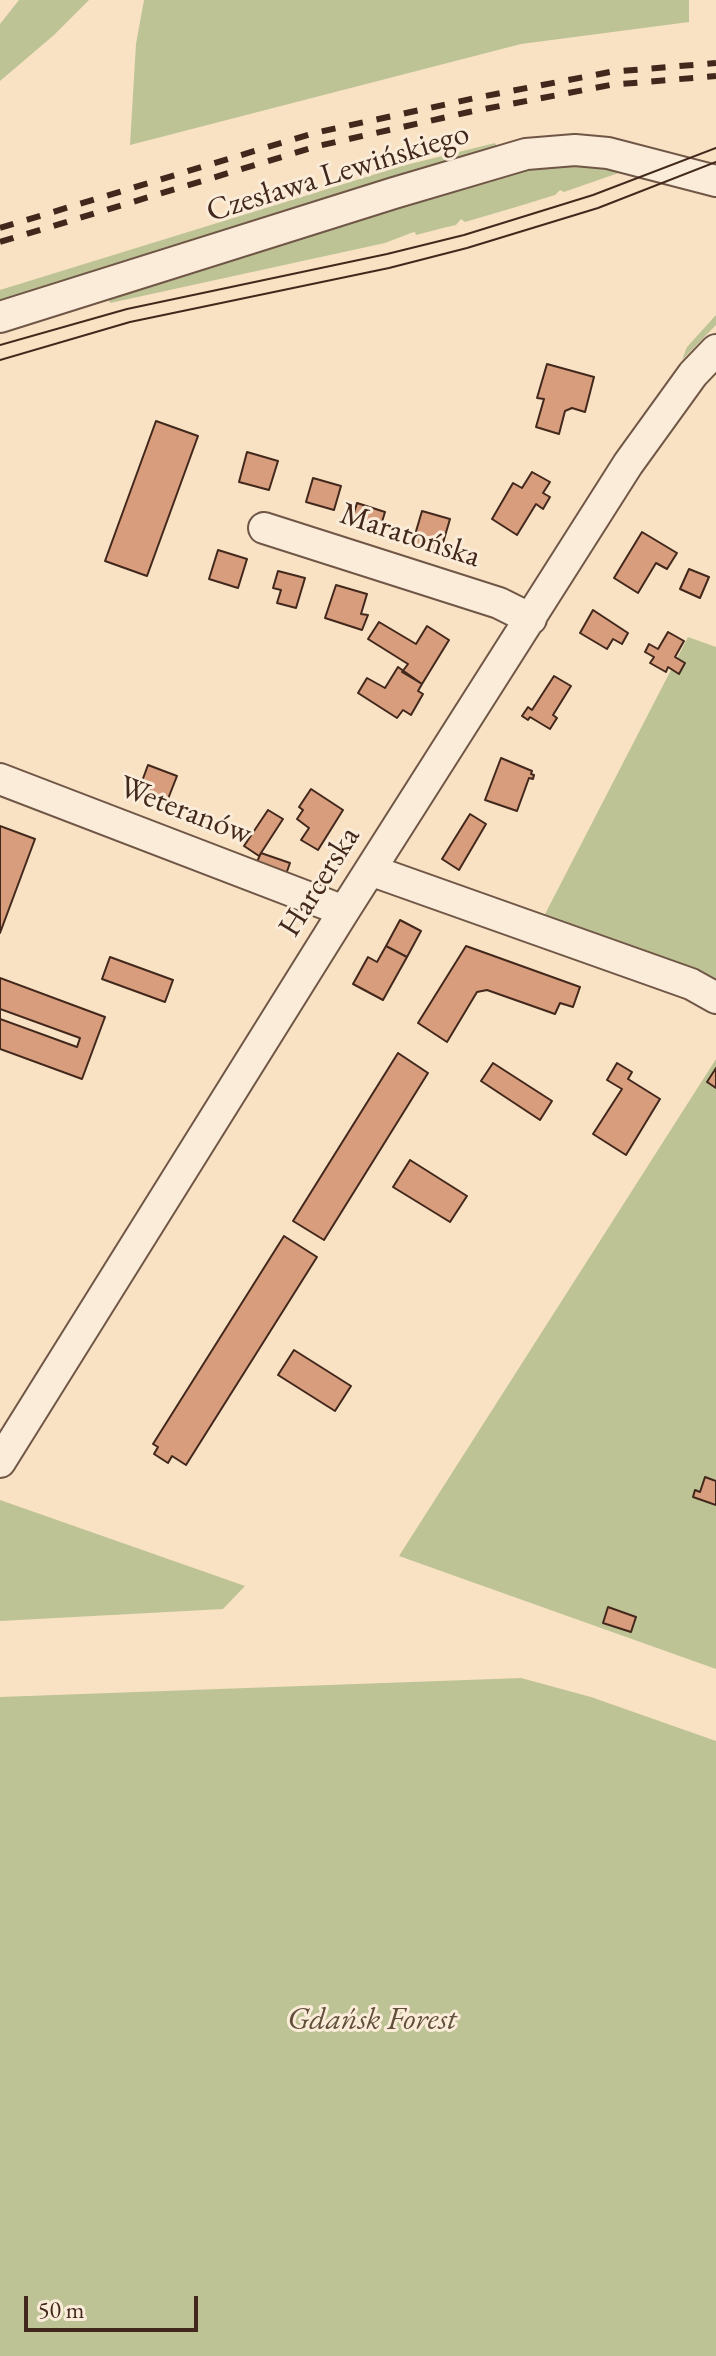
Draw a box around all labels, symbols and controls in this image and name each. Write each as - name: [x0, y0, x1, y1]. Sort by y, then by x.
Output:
- street label: Czesława Lewińskiego: [202, 115, 474, 231]
- street label: Maratońska: [335, 495, 485, 577]
- street label: Weteranów: [113, 768, 257, 854]
- street label: Harcerska: [271, 820, 369, 944]
- park label: Gdańsk Forest: [287, 2001, 457, 2039]
- scale bar: [28, 2280, 202, 2330]
- text: 50 m: [38, 2294, 85, 2325]

